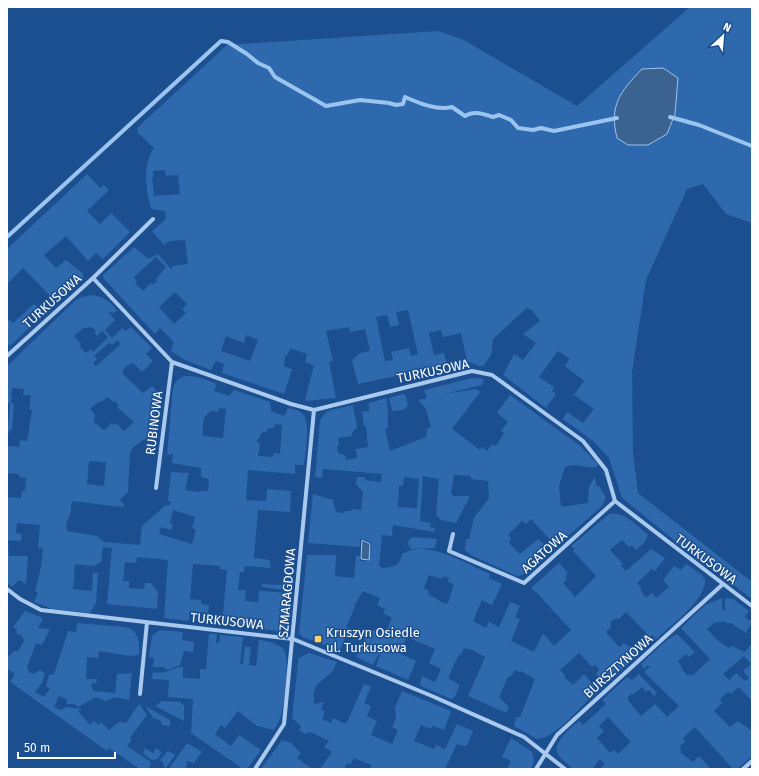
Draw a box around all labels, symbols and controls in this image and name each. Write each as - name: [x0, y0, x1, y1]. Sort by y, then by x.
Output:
- north arrow: [703, 16, 743, 56]
- text: N: [721, 20, 733, 35]
- street label: TURKUSOWA: [20, 270, 85, 331]
- street label: TURKUSOWA: [395, 356, 471, 386]
- street label: RUBINOWA: [143, 390, 165, 456]
- street label: AGATOWA: [518, 527, 570, 576]
- street label: TURKUSOWA: [672, 531, 740, 587]
- street label: SZMARAGDOWA: [276, 547, 298, 639]
- street label: TURKUSOWA: [190, 610, 265, 632]
- place label: Kruszyn Osiedle ul. Turkusowa: [326, 625, 420, 655]
- street label: BURSZTYNOWA: [580, 631, 656, 701]
- marker: Kruszyn Osiedle ul. Turkusowa: [313, 634, 323, 644]
- scale bar: [18, 734, 115, 760]
- text: 50 m: [24, 741, 50, 755]

